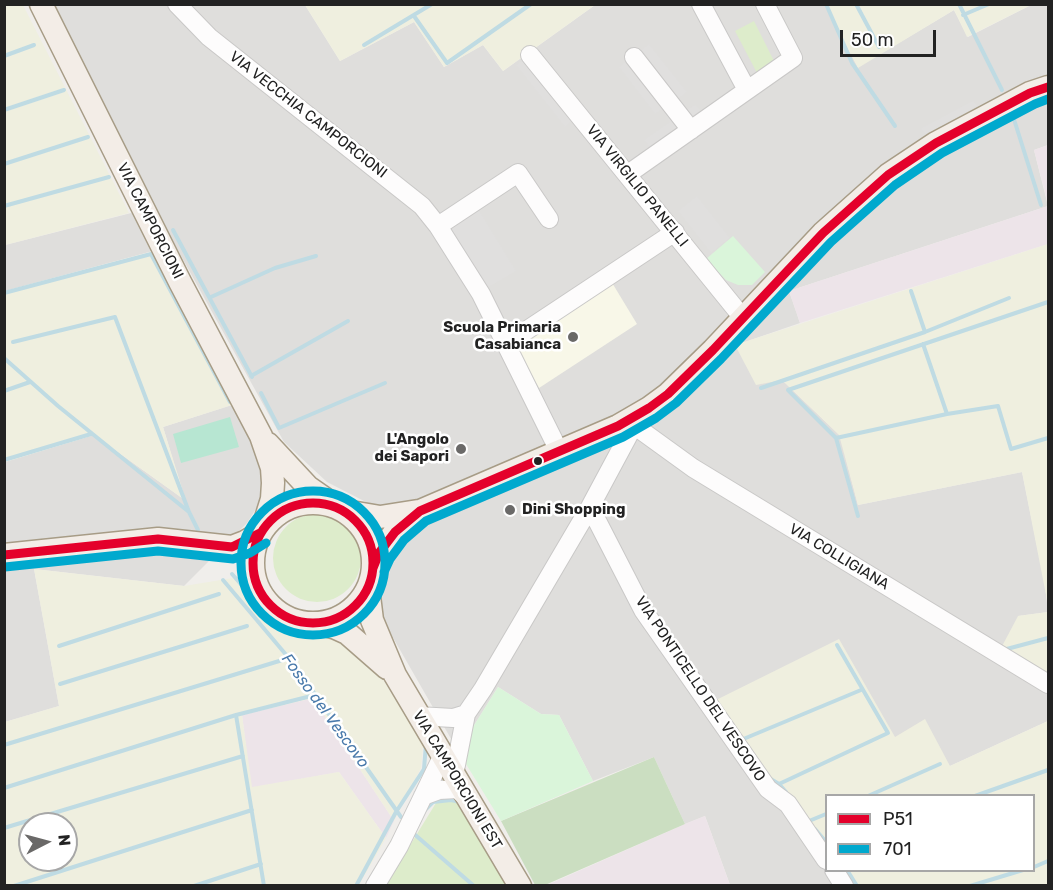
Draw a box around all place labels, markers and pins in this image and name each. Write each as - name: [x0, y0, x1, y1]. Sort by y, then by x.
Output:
- place label: Scuola Primaria Casabianca: [443, 319, 561, 354]
- marker: Scuola Primaria Casabianca: [566, 330, 580, 344]
- place label: L'Angolo dei Sapori: [375, 431, 449, 466]
- marker: L'Angolo dei Sapori: [454, 442, 468, 456]
- unlabelled marker: [532, 455, 544, 467]
- place label: Dini Shopping: [522, 501, 625, 519]
- marker: Dini Shopping: [503, 503, 517, 517]

